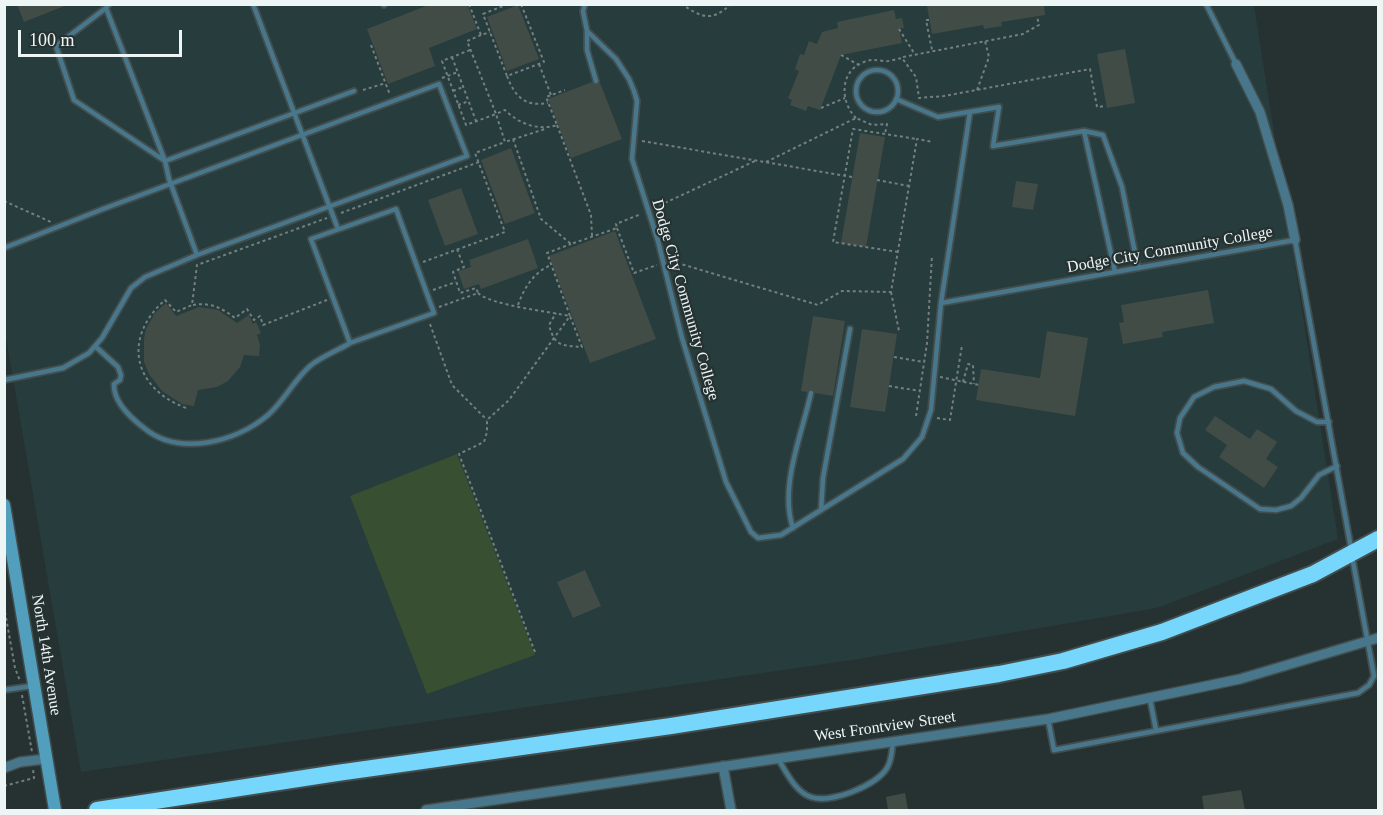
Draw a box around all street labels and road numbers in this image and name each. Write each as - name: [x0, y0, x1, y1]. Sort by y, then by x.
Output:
- street label: Dodge City Community College: [647, 197, 723, 403]
- street label: Dodge City Community College: [1066, 222, 1274, 278]
- street label: North 14th Avenue: [27, 593, 65, 717]
- street label: West Frontview Street: [813, 708, 957, 746]

